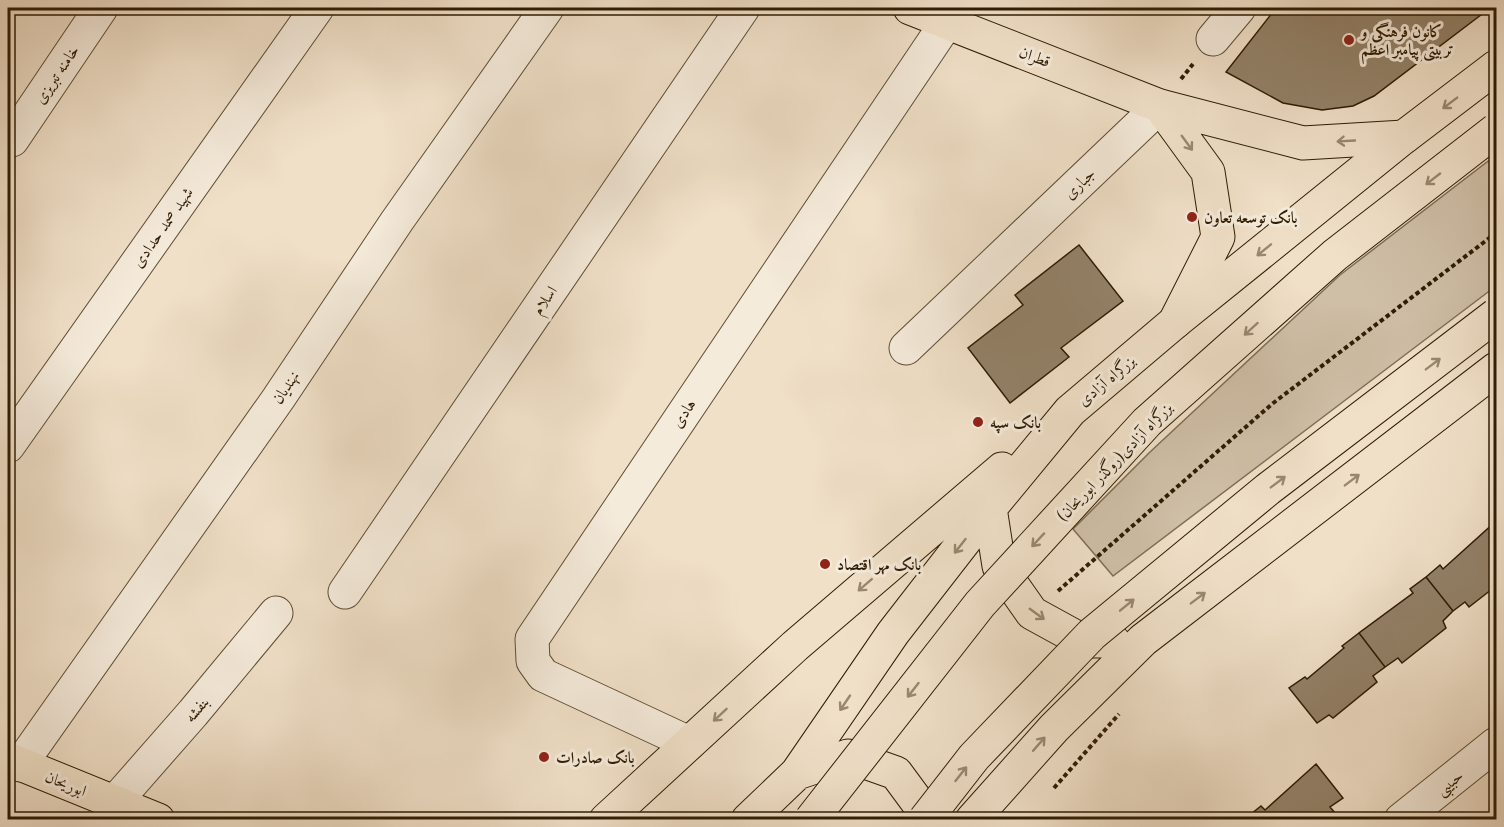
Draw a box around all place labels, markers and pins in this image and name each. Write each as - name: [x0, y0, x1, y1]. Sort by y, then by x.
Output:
- place label: کانون فرهنگی و تربیتی پیامبر اعظم: [1359, 21, 1454, 64]
- marker: کانون فرهنگی و تربیتی پیامبر اعظم: [1342, 33, 1356, 47]
- place label: بانک توسعه تعاون: [1204, 207, 1298, 228]
- marker: بانک توسعه تعاون: [1185, 210, 1199, 224]
- place label: بانک سپه: [990, 412, 1041, 434]
- marker: بانک سپه: [971, 415, 985, 429]
- place label: بانک مهر اقتصاد: [837, 554, 921, 575]
- marker: بانک مهر اقتصاد: [818, 557, 832, 571]
- place label: بانک صادرات: [556, 747, 635, 767]
- marker: بانک صادرات: [537, 750, 551, 764]

